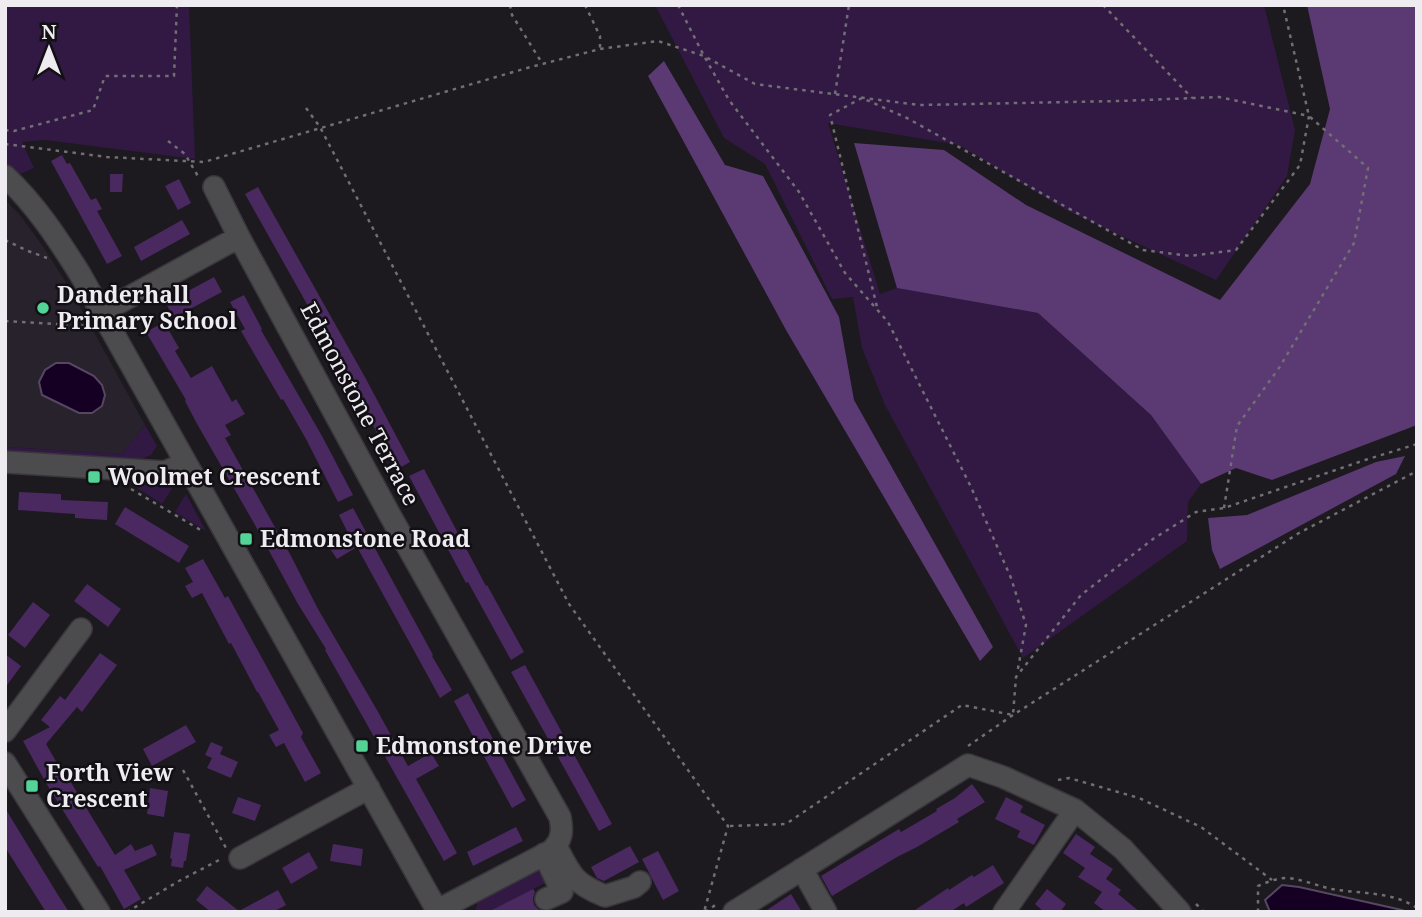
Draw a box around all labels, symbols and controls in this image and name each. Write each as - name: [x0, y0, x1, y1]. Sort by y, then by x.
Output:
- north arrow: [14, 14, 84, 84]
- text: N: [42, 19, 57, 45]
- place label: Danderhall Primary School: [57, 278, 237, 336]
- street label: Edmonstone Terrace: [294, 296, 428, 511]
- marker: Danderhall Primary School: [35, 300, 51, 316]
- place label: Woolmet Crescent: [108, 460, 320, 492]
- marker: Woolmet Crescent: [86, 469, 102, 485]
- place label: Edmonstone Road: [260, 522, 470, 554]
- marker: Edmonstone Road: [238, 531, 254, 547]
- place label: Edmonstone Drive: [376, 729, 592, 761]
- marker: Edmonstone Drive: [354, 738, 370, 754]
- place label: Forth View Crescent: [46, 756, 173, 814]
- marker: Forth View Crescent: [24, 778, 40, 794]

